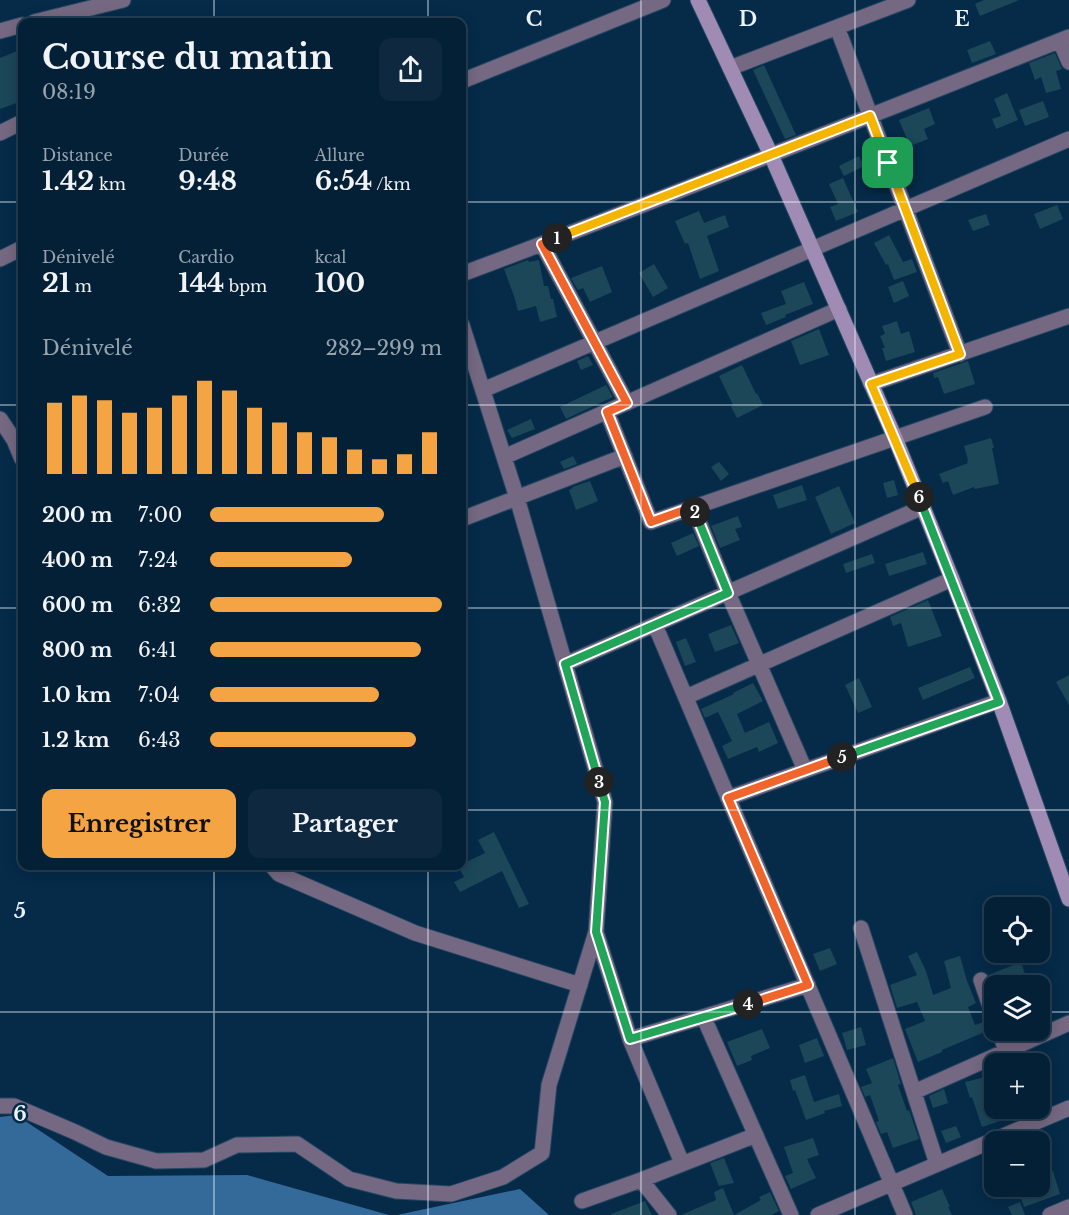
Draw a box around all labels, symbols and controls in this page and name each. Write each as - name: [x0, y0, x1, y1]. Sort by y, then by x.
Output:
- text: C: [526, 7, 542, 31]
- text: D: [739, 7, 757, 31]
- text: E: [954, 7, 970, 31]
- text: Course du matin: [42, 37, 333, 78]
- button: share: [379, 38, 442, 101]
- text: 08:19: [42, 80, 96, 104]
- pin: [862, 137, 913, 188]
- text: Distance: [42, 145, 113, 165]
- text: Durée: [178, 145, 229, 165]
- text: Allure: [315, 145, 365, 165]
- icon: arrive: [871, 146, 904, 179]
- text: 1.42: [42, 165, 94, 197]
- text: 9:48: [178, 165, 237, 197]
- text: 6:54: [315, 165, 372, 197]
- text: km: [94, 174, 126, 194]
- text: /km: [372, 174, 411, 194]
- pin: 1: [542, 223, 572, 253]
- text: 1: [554, 228, 560, 248]
- text: Dénivelé: [42, 247, 115, 267]
- text: Cardio: [178, 247, 234, 267]
- text: kcal: [315, 247, 347, 267]
- text: 21: [42, 267, 70, 299]
- text: 144: [178, 267, 224, 299]
- text: 100: [315, 267, 365, 299]
- text: m: [70, 276, 92, 296]
- text: bpm: [224, 276, 267, 296]
- text: Dénivelé: [42, 336, 133, 360]
- text: 282–299 m: [326, 336, 442, 360]
- pin: 6: [904, 482, 934, 512]
- text: 6: [914, 487, 924, 507]
- pin: 2: [680, 497, 710, 527]
- text: 2: [690, 502, 700, 522]
- text: 200 m: [42, 503, 113, 527]
- text: 7:00: [138, 503, 182, 527]
- text: 400 m: [42, 548, 113, 572]
- text: 7:24: [138, 548, 178, 572]
- text: 600 m: [42, 593, 113, 617]
- text: 6:32: [138, 593, 181, 617]
- text: 800 m: [42, 638, 112, 662]
- text: 6:41: [138, 638, 177, 662]
- text: 1.0 km: [42, 683, 111, 707]
- text: 7:04: [138, 683, 180, 707]
- text: 1.2 km: [42, 728, 110, 752]
- text: 6:43: [138, 728, 181, 752]
- pin: 5: [827, 742, 857, 772]
- text: 5: [837, 747, 847, 767]
- pin: 3: [584, 767, 614, 797]
- text: 3: [594, 772, 604, 792]
- button: Enregistrer: [42, 789, 236, 858]
- button: Partager: [248, 789, 442, 858]
- map controls: [984, 897, 1050, 1197]
- button: locate: [984, 897, 1050, 963]
- text: 5: [14, 899, 26, 923]
- button: layers: [984, 975, 1050, 1041]
- pin: 4: [733, 989, 763, 1019]
- text: 4: [743, 994, 753, 1014]
- button: +: [984, 1053, 1050, 1119]
- text: 6: [13, 1102, 27, 1126]
- button: −: [984, 1131, 1050, 1197]

